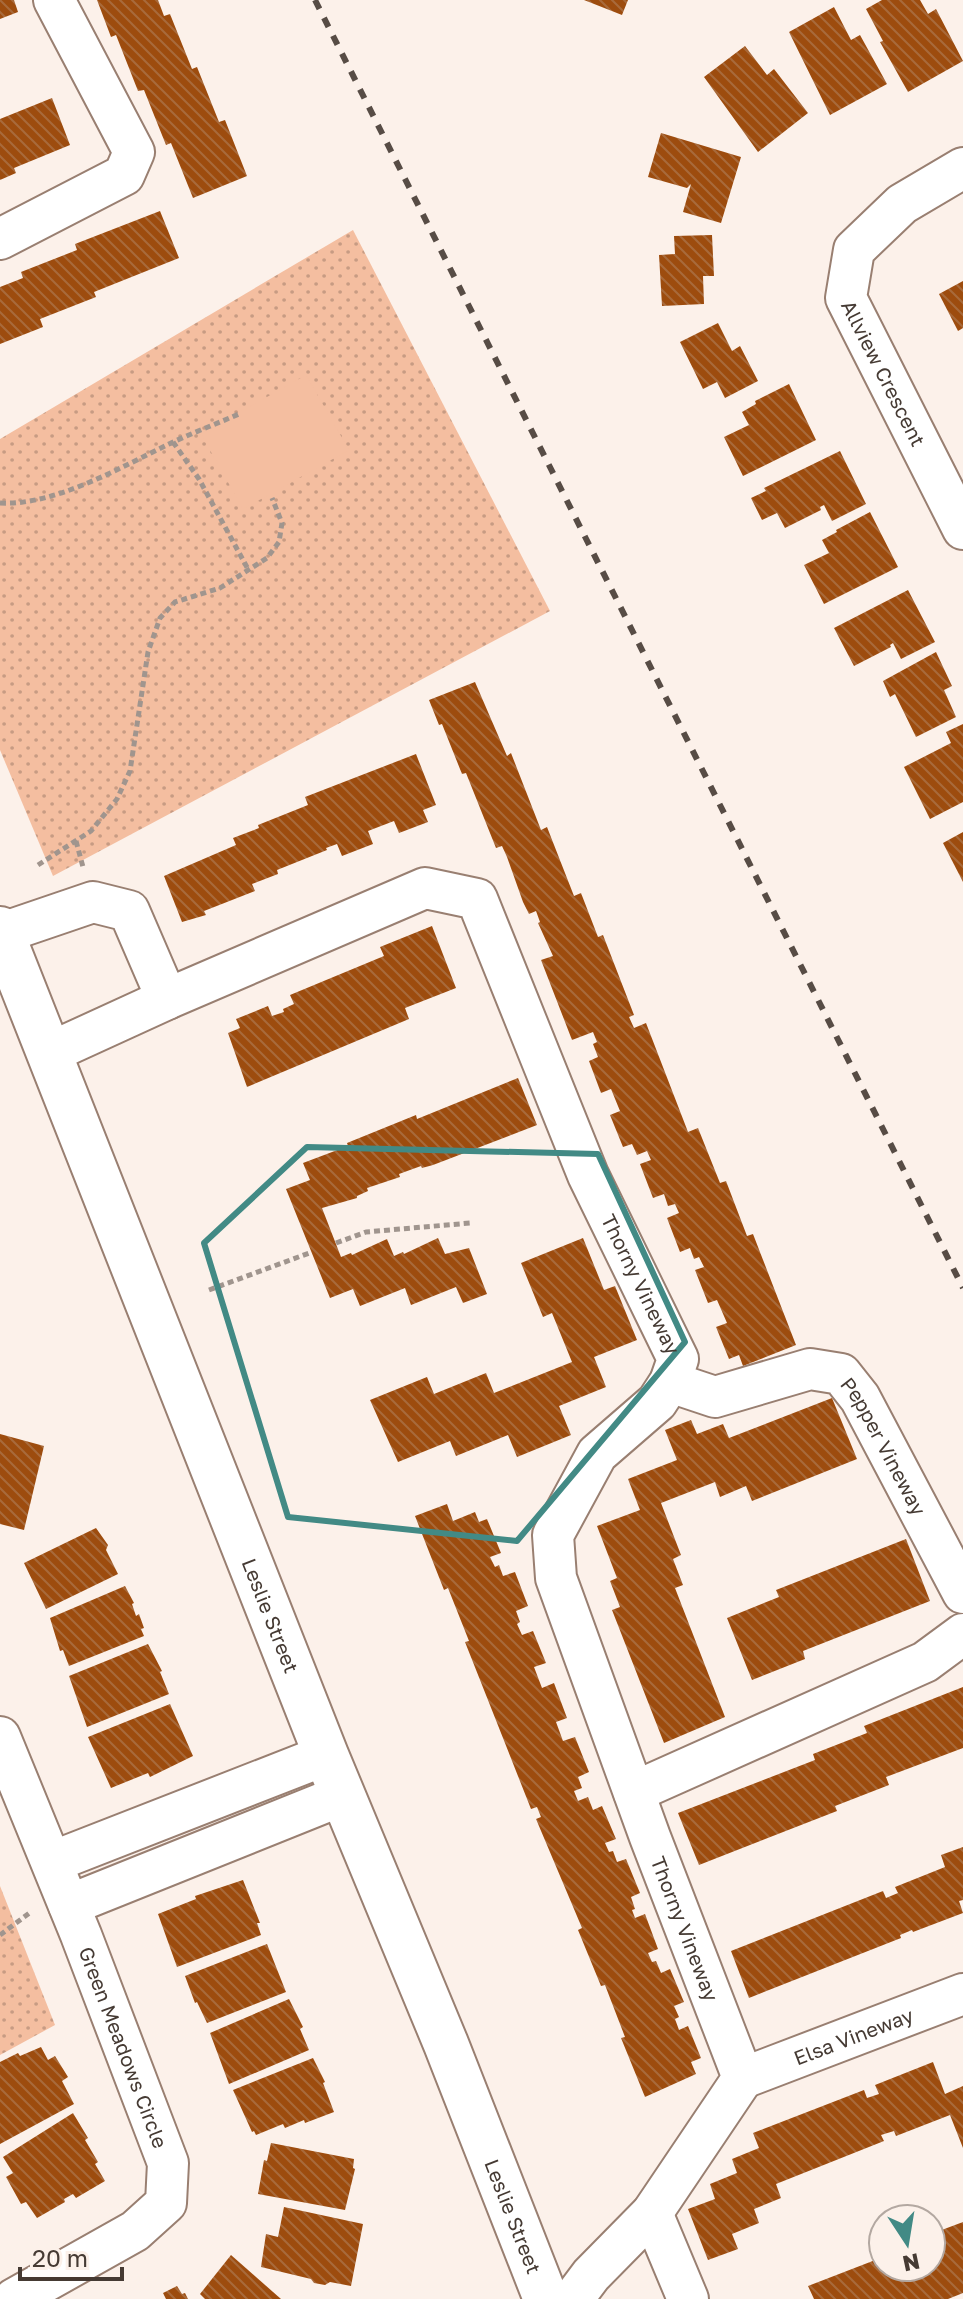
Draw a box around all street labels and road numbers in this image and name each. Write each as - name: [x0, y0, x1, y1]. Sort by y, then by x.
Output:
- street label: Allview Crescent: [837, 296, 931, 450]
- street label: Thorny Vineway: [597, 1210, 686, 1358]
- street label: Pepper Vineway: [836, 1372, 932, 1519]
- street label: Leslie Street: [238, 1555, 304, 1676]
- street label: Thorny Vineway: [647, 1853, 724, 2004]
- street label: Green Meadows Circle: [75, 1943, 173, 2151]
- street label: Elsa Vineway: [790, 2002, 916, 2070]
- street label: Leslie Street: [480, 2156, 547, 2277]

